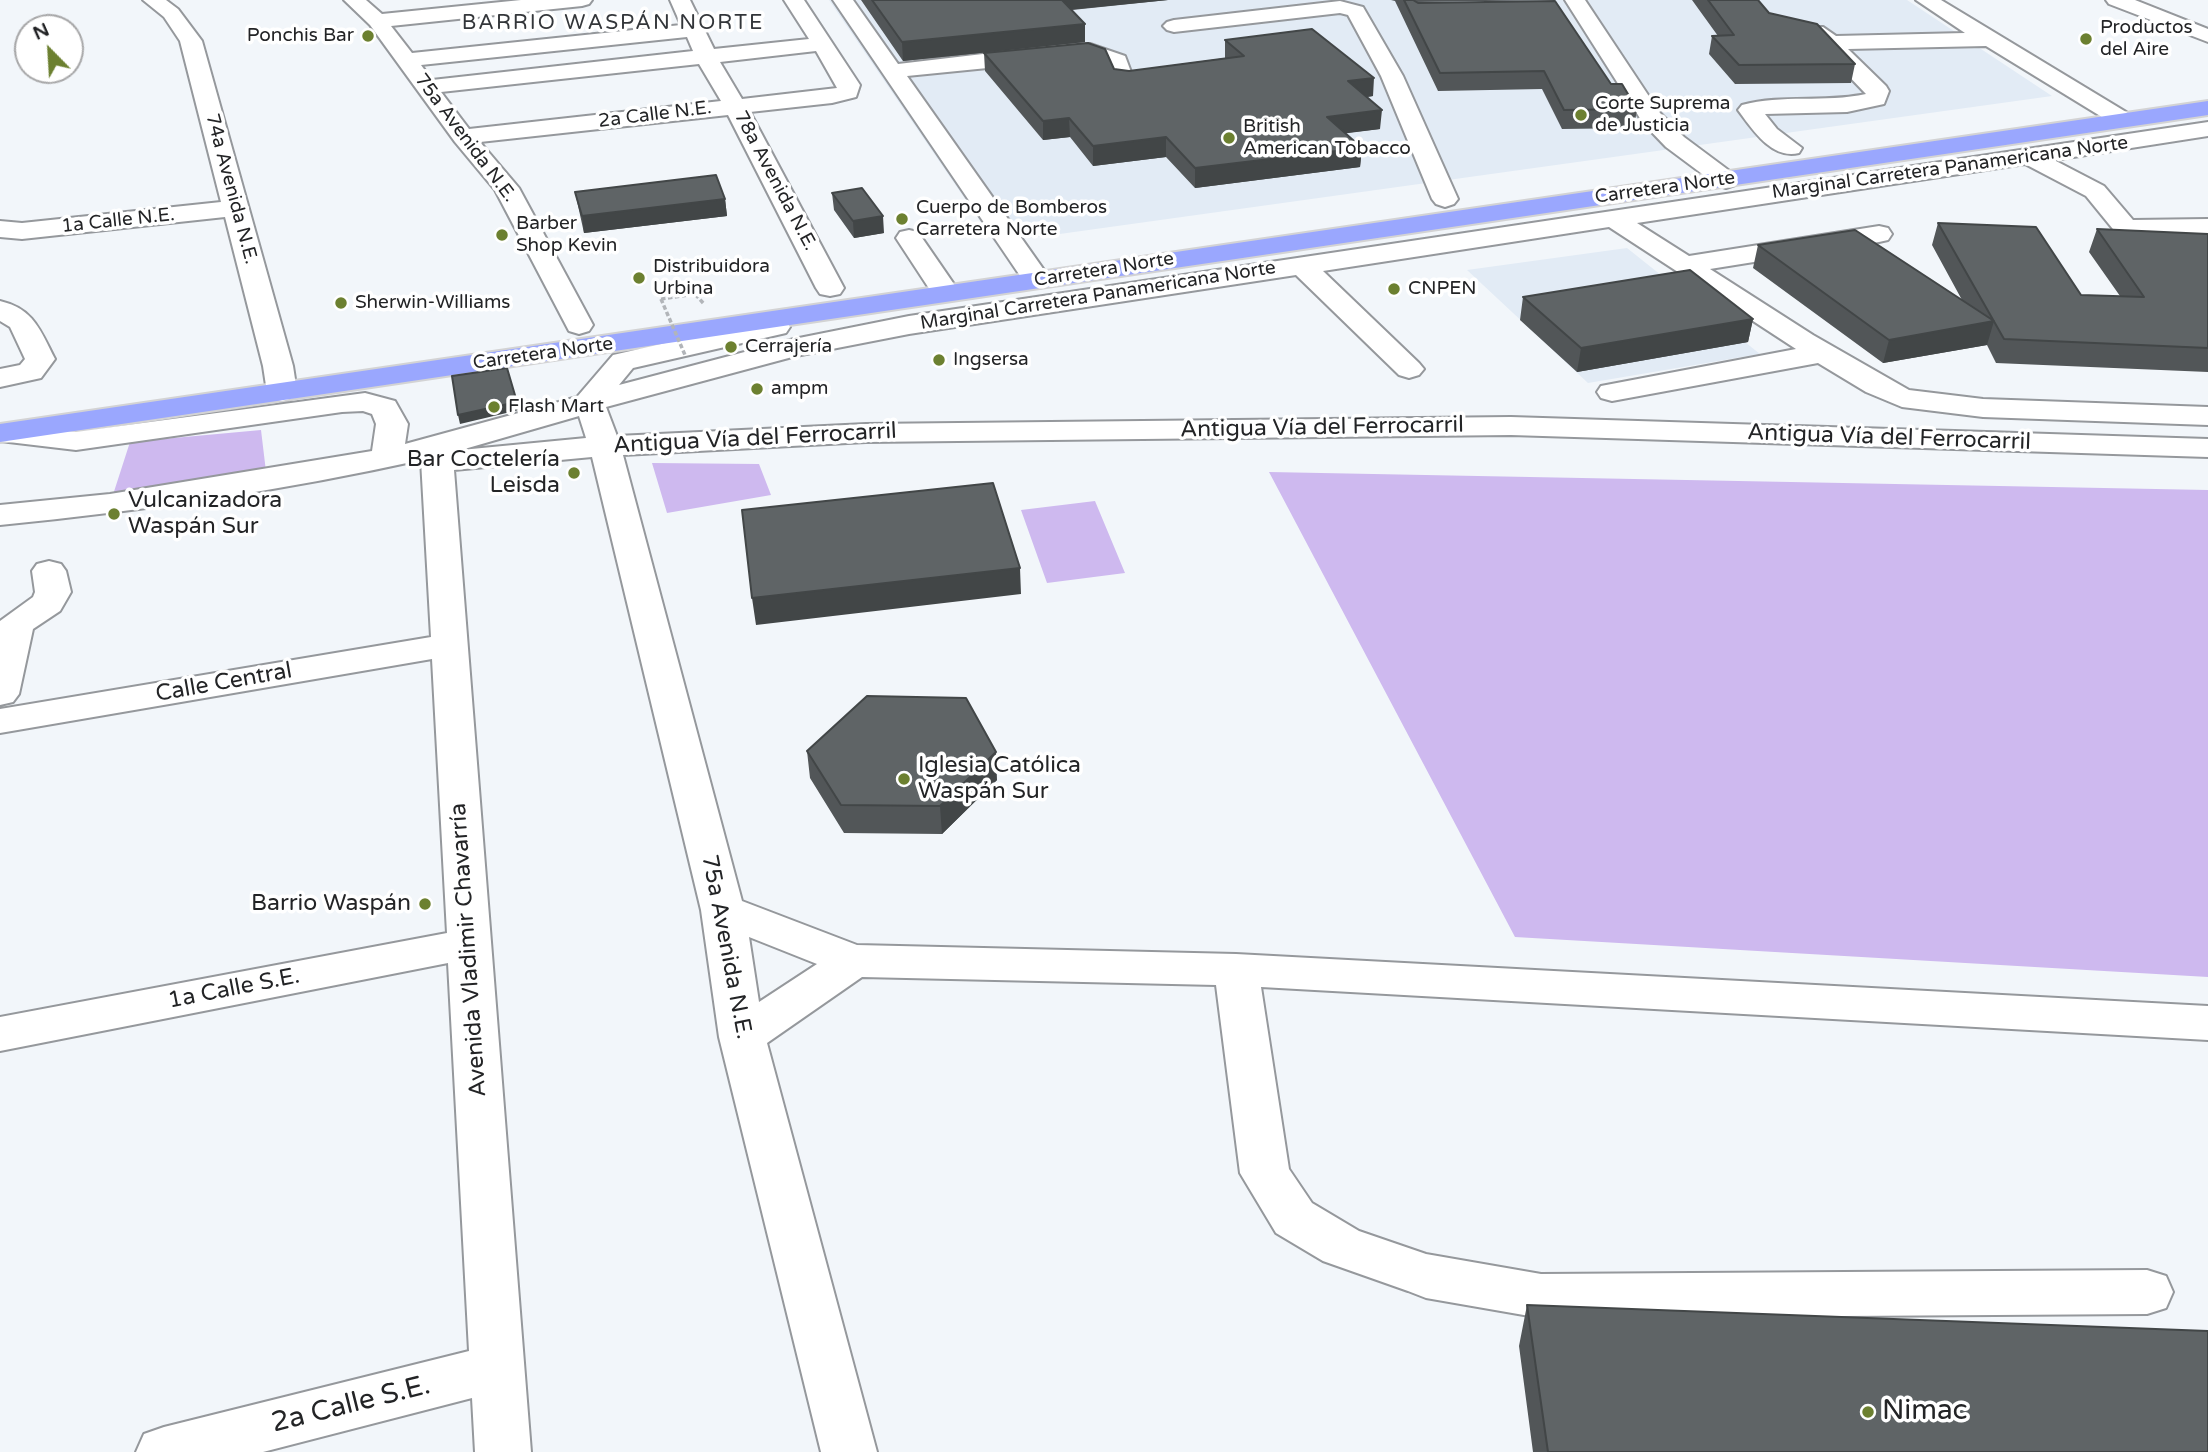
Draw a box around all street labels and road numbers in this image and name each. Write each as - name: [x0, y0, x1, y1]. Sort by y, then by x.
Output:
- street label: 75a Avenida N.E.: [409, 69, 521, 207]
- street label: 2a Calle N.E.: [597, 97, 713, 133]
- street label: 78a Avenida N.E.: [729, 107, 821, 255]
- street label: 74a Avenida N.E.: [200, 111, 262, 267]
- street label: Marginal Carretera Panamericana Norte: [1770, 132, 2130, 204]
- street label: Carretera Norte: [1593, 167, 1737, 209]
- street label: 1a Calle N.E.: [60, 204, 176, 238]
- street label: Carretera Norte: [1032, 248, 1176, 292]
- street label: Marginal Carretera Panamericana Norte: [919, 257, 1277, 335]
- street label: Carretera Norte: [471, 333, 615, 375]
- street label: Antigua Vía del Ferrocarril: [1180, 412, 1464, 444]
- street label: Antigua Vía del Ferrocarril: [613, 418, 897, 460]
- street label: Antigua Vía del Ferrocarril: [1747, 419, 2031, 457]
- street label: Calle Central: [154, 657, 294, 709]
- street label: Avenida Vladimir Chavarría: [445, 802, 493, 1098]
- street label: 75a Avenida N.E.: [695, 852, 757, 1042]
- street label: 1a Calle S.E.: [166, 963, 302, 1015]
- street label: 2a Calle S.E.: [268, 1369, 434, 1441]

